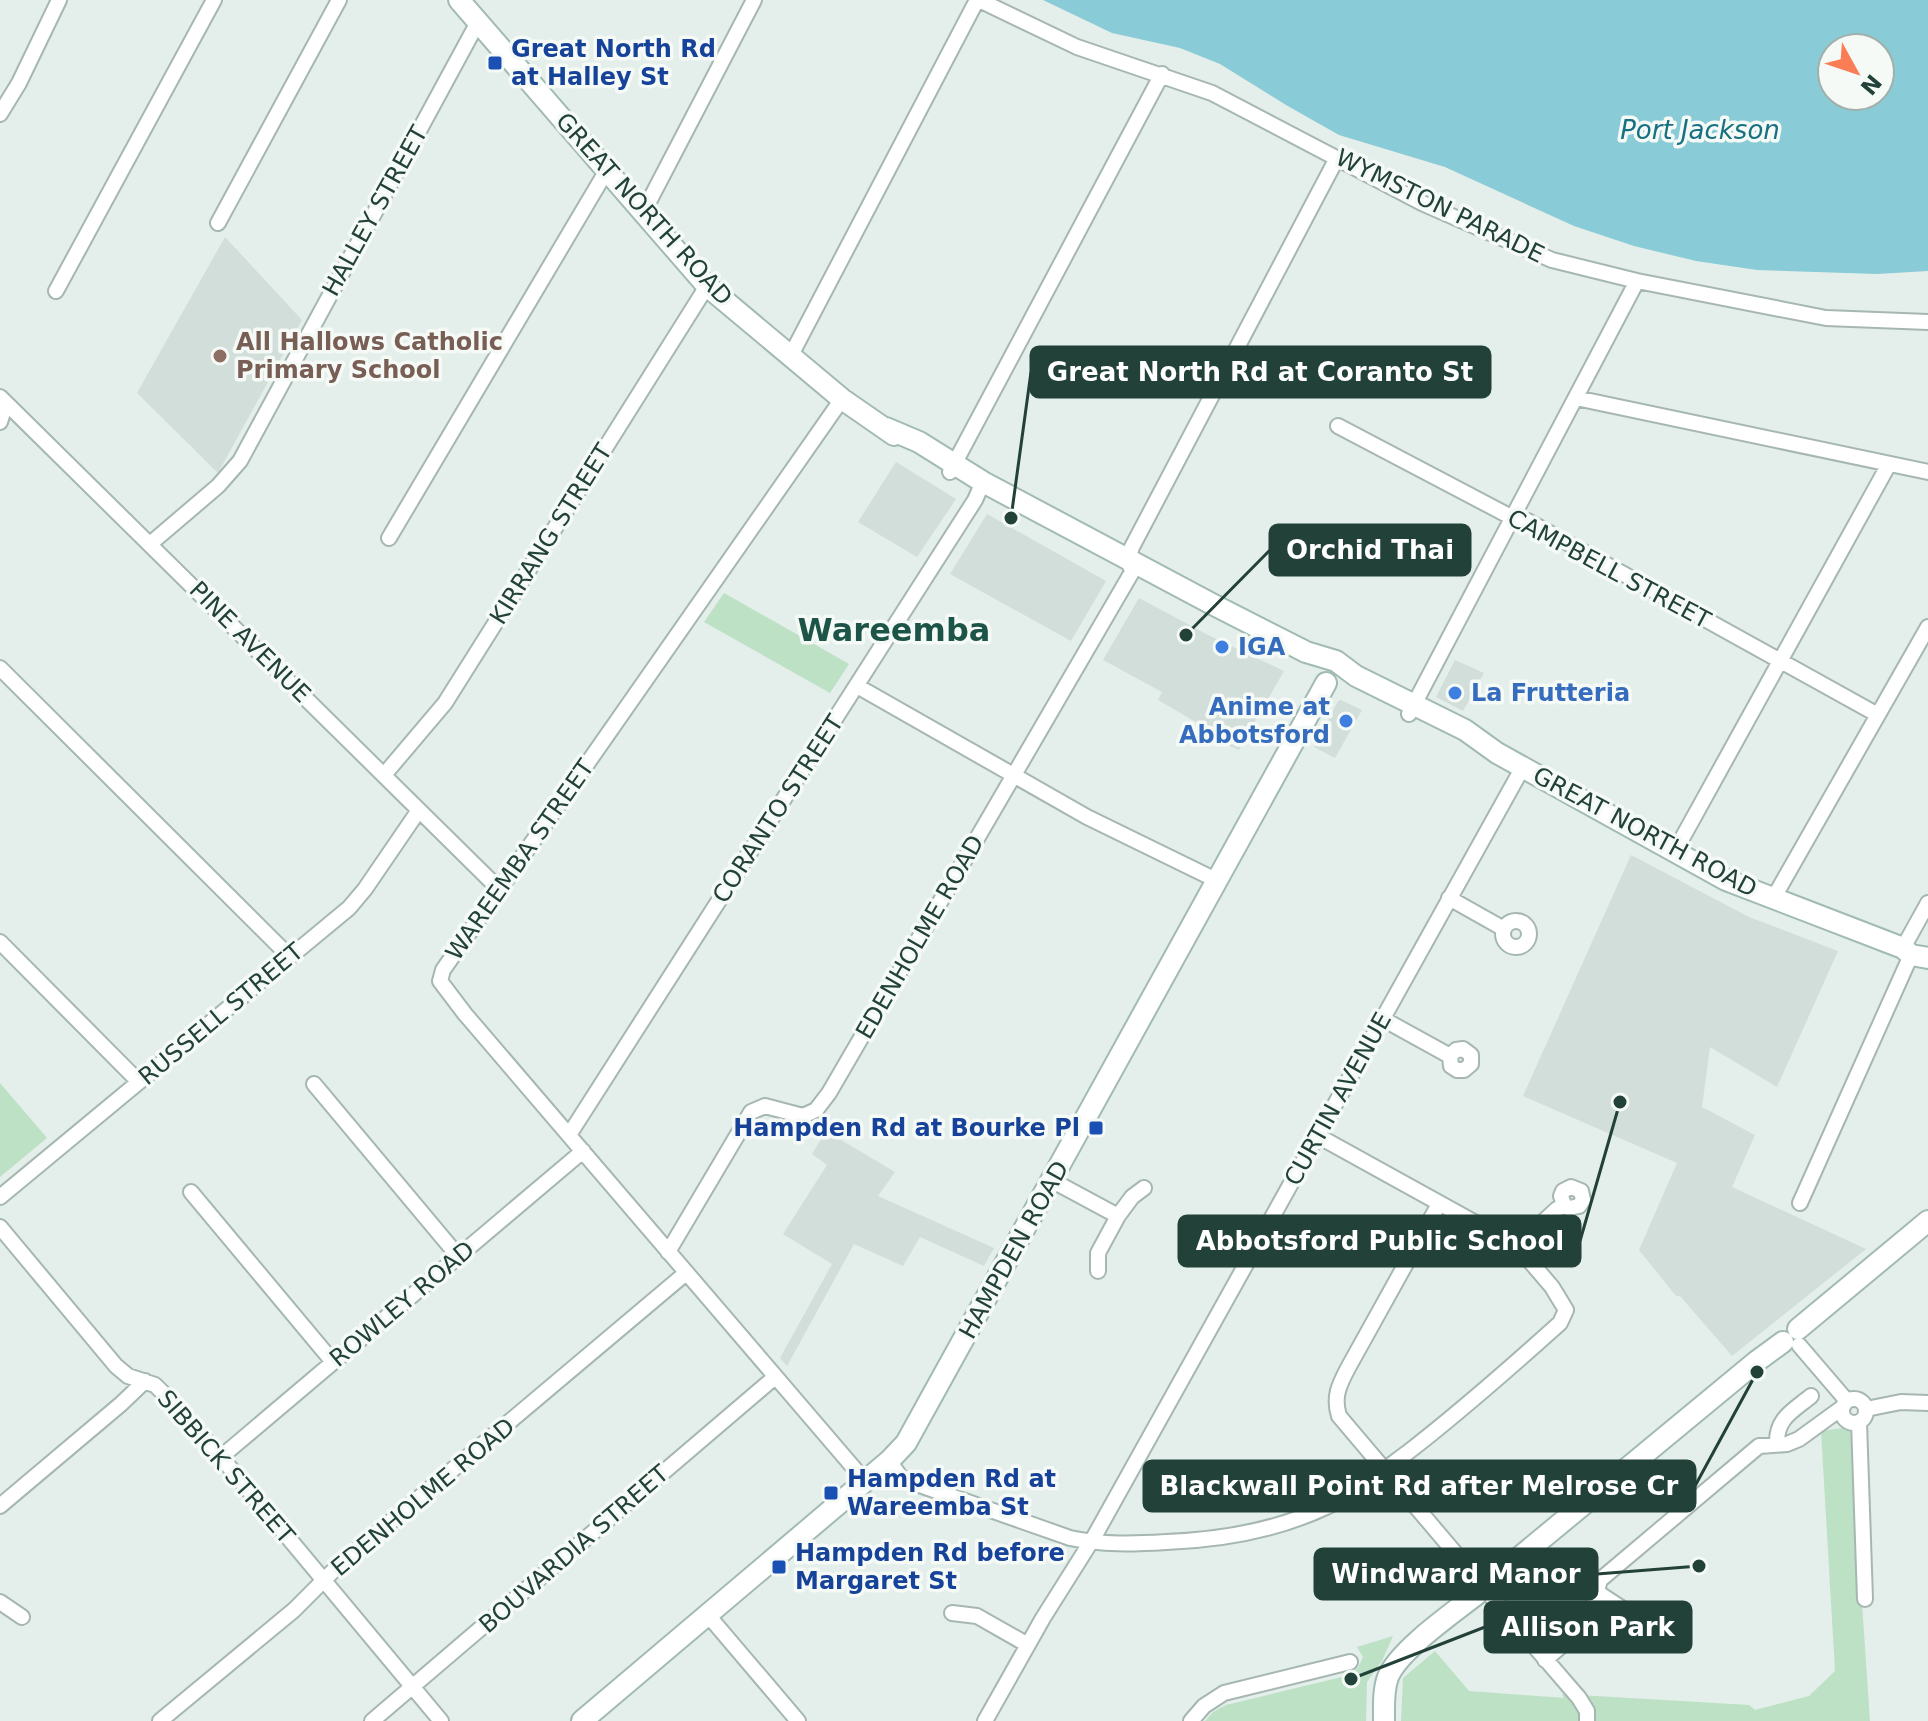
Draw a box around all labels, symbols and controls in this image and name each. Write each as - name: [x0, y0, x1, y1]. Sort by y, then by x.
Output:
- north arrow: [1816, 32, 1896, 112]
- place label: Great North Rd at Halley St: [511, 35, 716, 91]
- marker: Great North Rd at Halley St: [486, 54, 504, 72]
- text: N: [1855, 69, 1886, 100]
- street label: GREAT NORTH ROAD: [550, 107, 738, 311]
- water label: Port Jackson: [1620, 115, 1780, 145]
- street label: HALLEY STREET: [317, 121, 434, 301]
- street label: WYMSTON PARADE: [1331, 143, 1549, 269]
- place label: All Hallows Catholic Primary School: [236, 328, 503, 384]
- marker: All Hallows Catholic Primary School: [211, 347, 229, 365]
- callout: Great North Rd at Coranto St: [1031, 347, 1490, 397]
- text: Great North Rd at Coranto St: [1047, 357, 1473, 387]
- street label: KIRRANG STREET: [484, 438, 618, 629]
- street label: CAMPBELL STREET: [1503, 504, 1716, 635]
- callout: Orchid Thai: [1270, 525, 1470, 575]
- text: Orchid Thai: [1286, 535, 1454, 565]
- street label: PINE AVENUE: [184, 576, 316, 708]
- district label: Wareemba: [798, 611, 990, 649]
- place label: IGA: [1238, 633, 1286, 661]
- marker: IGA: [1213, 638, 1231, 656]
- place label: La Frutteria: [1471, 679, 1630, 707]
- marker: La Frutteria: [1446, 684, 1464, 702]
- place label: Anime at Abbotsford: [1179, 693, 1330, 749]
- street label: CORANTO STREET: [707, 709, 849, 908]
- marker: Anime at Abbotsford: [1337, 712, 1355, 730]
- street label: WAREEMBA STREET: [440, 754, 600, 966]
- street label: GREAT NORTH ROAD: [1528, 761, 1762, 903]
- street label: EDENHOLME ROAD: [850, 830, 990, 1044]
- street label: RUSSELL STREET: [133, 937, 309, 1091]
- street label: CURTIN AVENUE: [1279, 1007, 1397, 1191]
- place label: Hampden Rd at Bourke Pl: [733, 1114, 1080, 1142]
- marker: Hampden Rd at Bourke Pl: [1087, 1119, 1105, 1137]
- street label: HAMPDEN ROAD: [954, 1156, 1074, 1344]
- callout: Abbotsford Public School: [1179, 1216, 1580, 1266]
- text: Abbotsford Public School: [1196, 1226, 1564, 1256]
- street label: ROWLEY ROAD: [324, 1235, 480, 1373]
- street label: SIBBICK STREET: [152, 1385, 300, 1550]
- street label: EDENHOLME ROAD: [326, 1412, 520, 1582]
- street label: BOUVARDIA STREET: [474, 1459, 675, 1639]
- callout: Blackwall Point Rd after Melrose Cr: [1144, 1461, 1695, 1511]
- place label: Hampden Rd at Wareemba St: [847, 1465, 1056, 1521]
- text: Blackwall Point Rd after Melrose Cr: [1160, 1471, 1679, 1501]
- marker: Hampden Rd at Wareemba St: [822, 1484, 840, 1502]
- place label: Hampden Rd before Margaret St: [795, 1539, 1065, 1595]
- callout: Windward Manor: [1315, 1549, 1597, 1599]
- marker: Hampden Rd before Margaret St: [770, 1558, 788, 1576]
- text: Windward Manor: [1331, 1559, 1581, 1589]
- callout: Allison Park: [1485, 1602, 1691, 1652]
- text: Allison Park: [1501, 1612, 1676, 1642]

